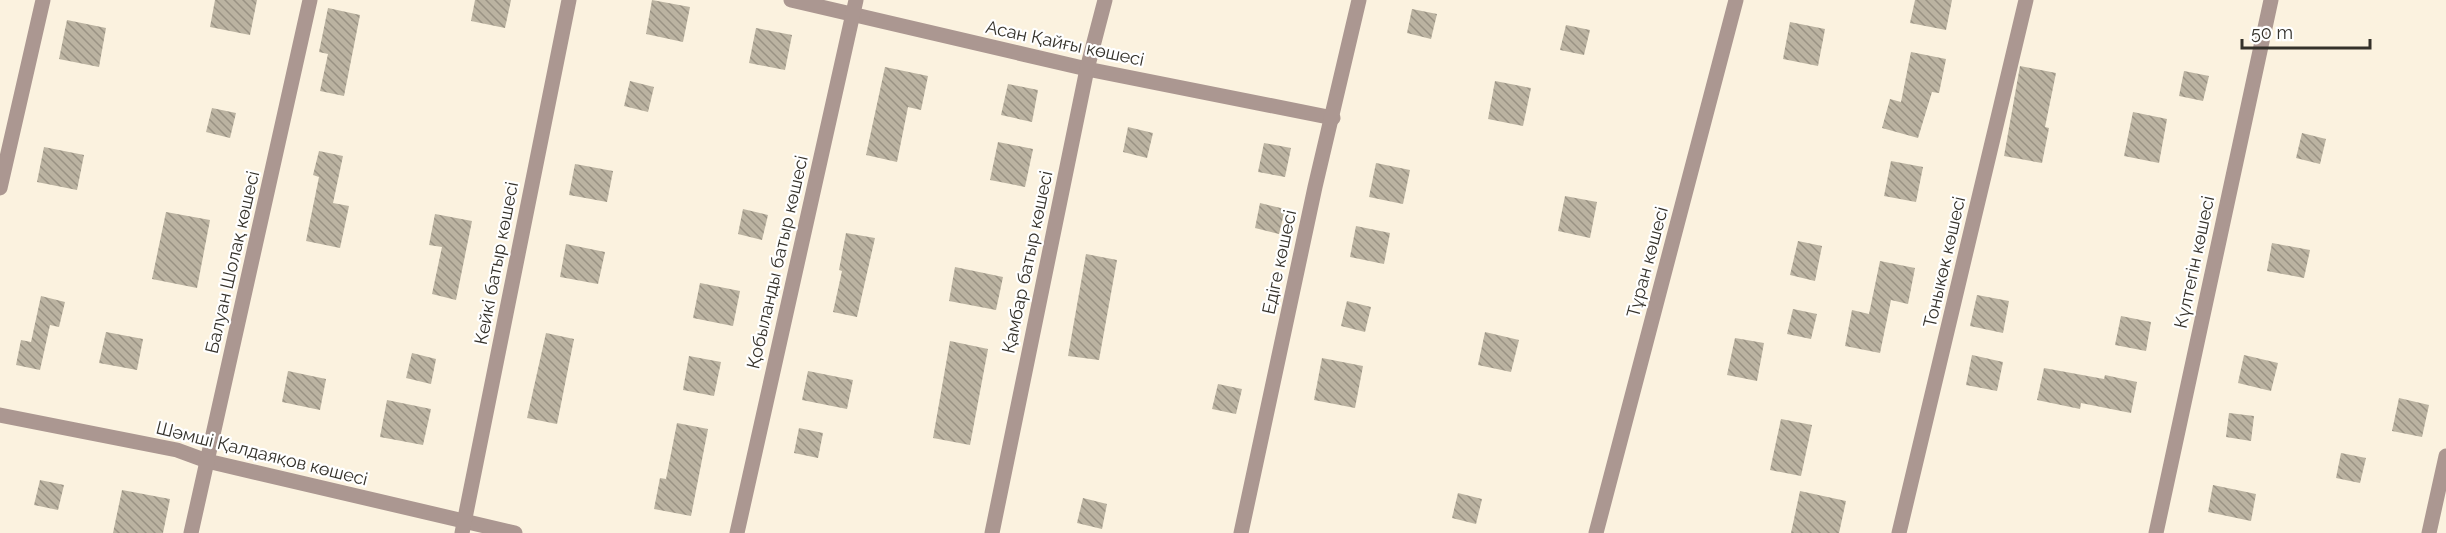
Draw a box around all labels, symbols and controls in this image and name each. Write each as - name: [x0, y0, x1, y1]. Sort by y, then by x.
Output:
- scale bar: [2242, 12, 2370, 50]
- street label: Асан Қайғы көшесі: [984, 16, 1146, 70]
- text: 50 m: [2251, 22, 2293, 43]
- street label: Қобыланды батыр көшесі: [742, 153, 812, 371]
- street label: Балуан Шолақ көшесі: [201, 169, 263, 355]
- street label: Қамбар батыр көшесі: [997, 169, 1057, 355]
- street label: Кейкі батыр көшесі: [470, 180, 522, 346]
- street label: Тоныкөк көшесі: [1919, 194, 1969, 330]
- street label: Күлтегін көшесі: [2170, 194, 2218, 330]
- street label: Тұран көшесі: [1622, 204, 1672, 320]
- street label: Едіге көшесі: [1258, 208, 1300, 316]
- street label: Шәмші Қалдаяқов көшесі: [154, 417, 370, 489]

